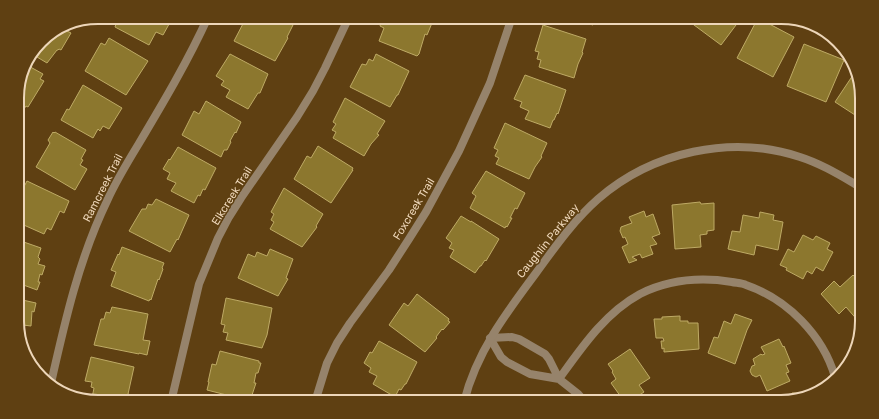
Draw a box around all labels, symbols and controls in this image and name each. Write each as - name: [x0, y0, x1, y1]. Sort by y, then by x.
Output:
- street label: Ramcreek Trail: [80, 152, 126, 224]
- street label: Elkcreek Trail: [209, 164, 255, 228]
- street label: Foxcreek Trail: [390, 176, 438, 242]
- street label: Caughlin Parkway: [514, 201, 582, 281]

